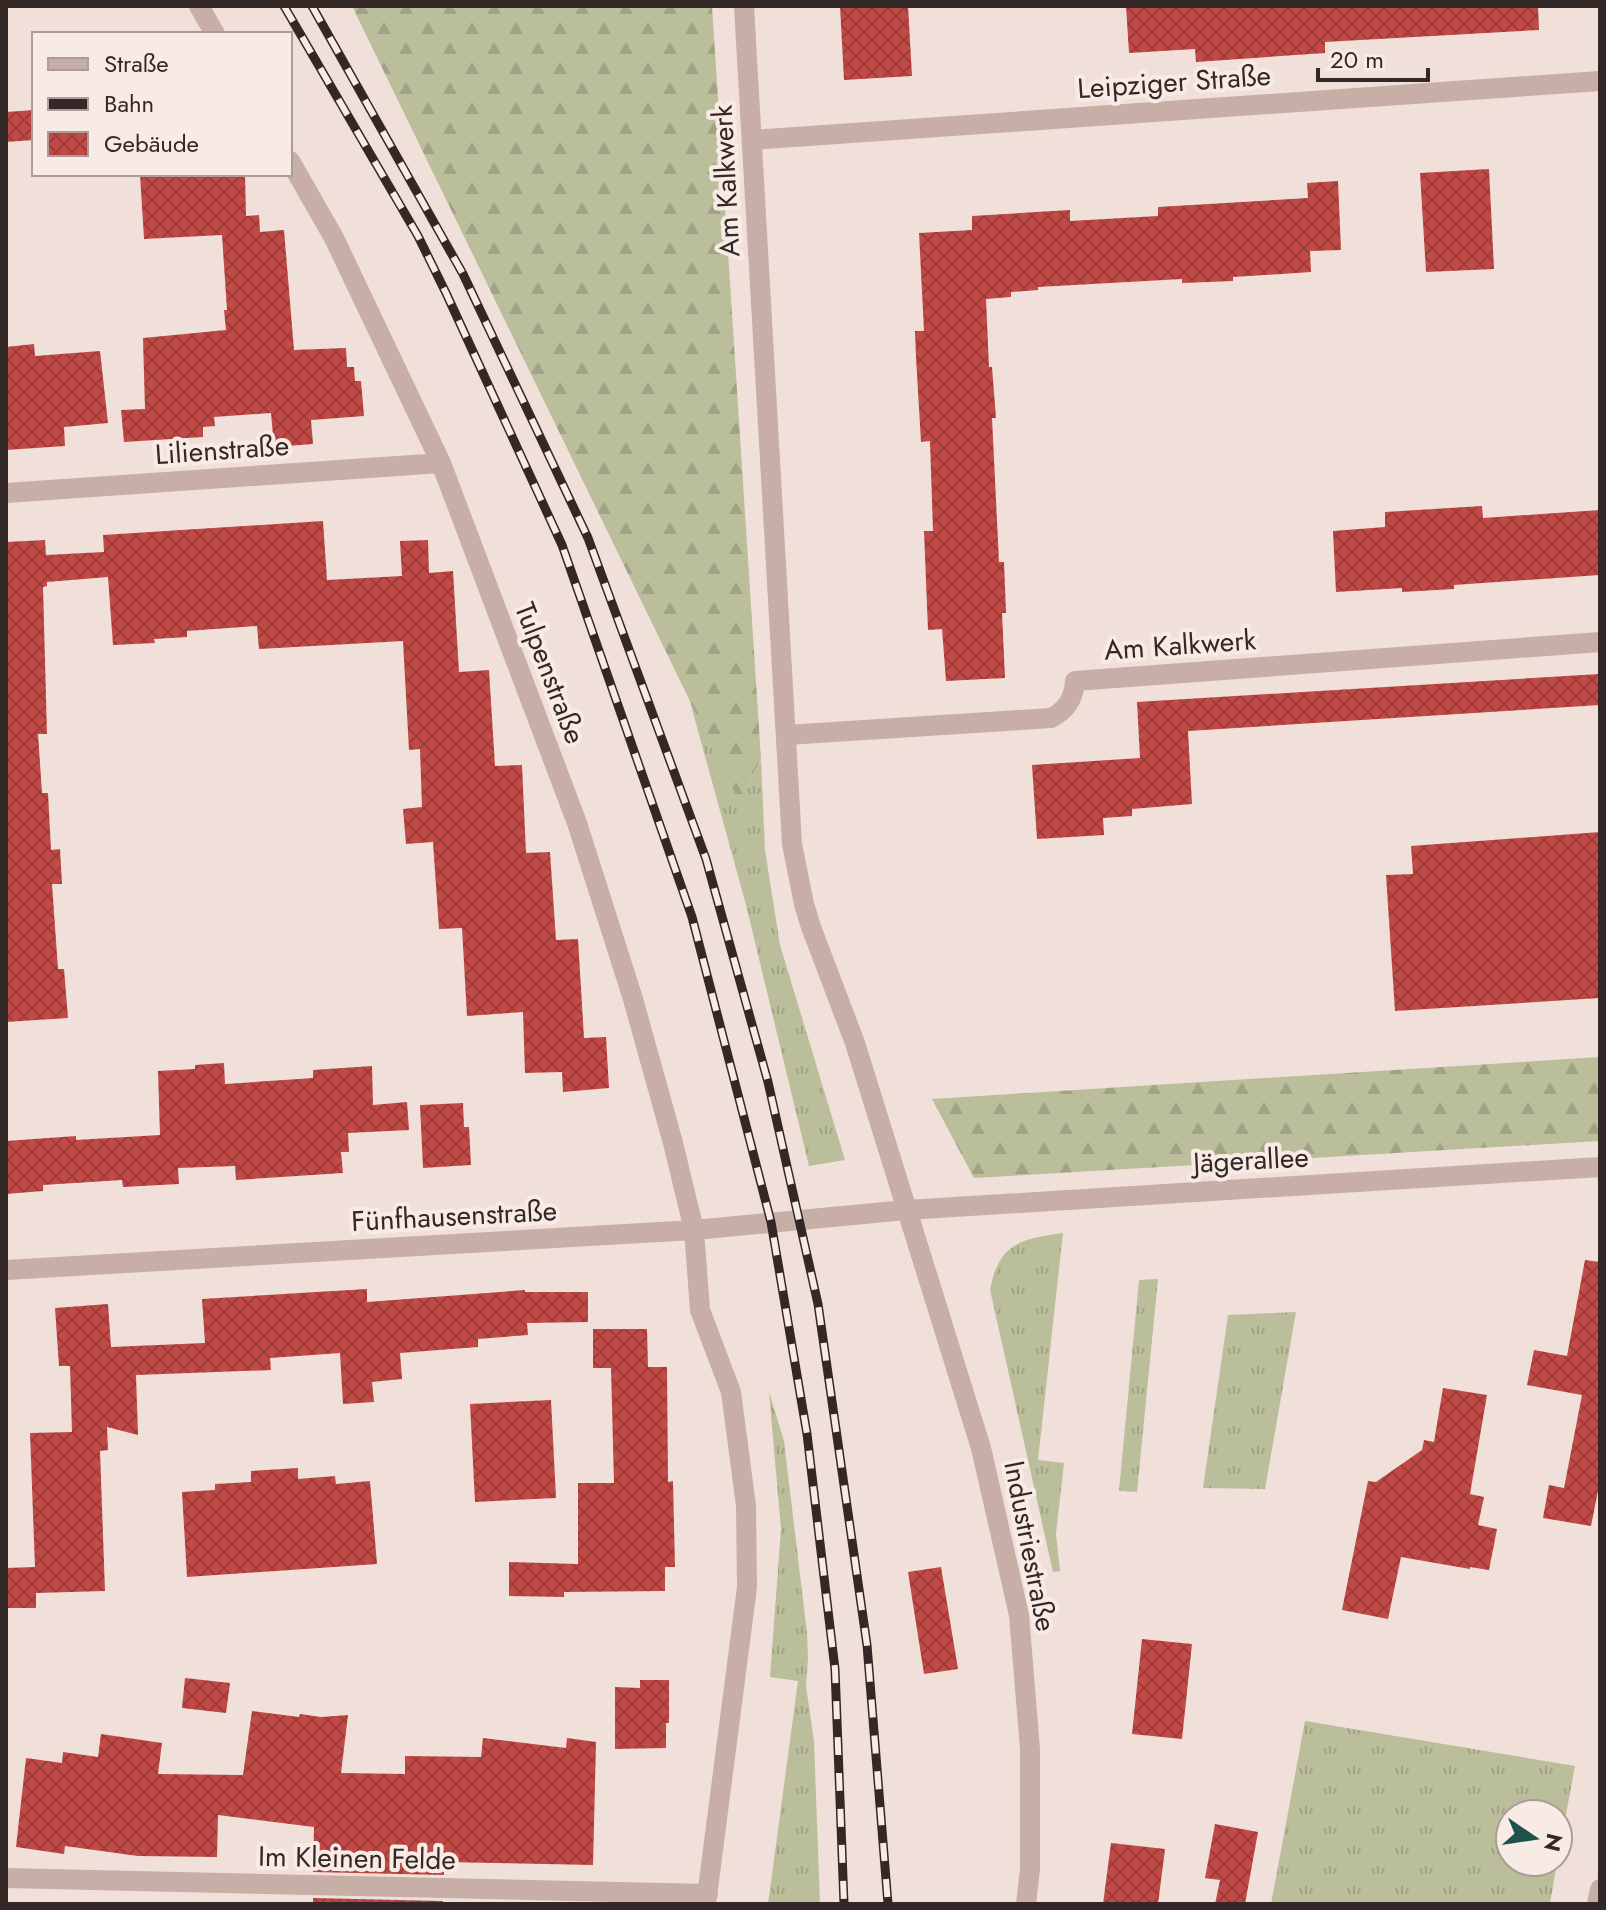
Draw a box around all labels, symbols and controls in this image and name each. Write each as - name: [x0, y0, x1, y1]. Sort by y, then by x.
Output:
- legend: [32, 32, 292, 176]
- scale bar: [1318, 32, 1428, 82]
- text: 20 m: [1330, 42, 1384, 77]
- text: Straße: [104, 46, 169, 81]
- street label: Leipziger Straße: [1076, 55, 1272, 109]
- text: Bahn: [104, 86, 154, 121]
- street label: Am Kalkwerk: [702, 103, 750, 258]
- text: Gebäude: [104, 126, 199, 161]
- street label: Lilienstraße: [154, 425, 290, 475]
- street label: Tulpenstraße: [504, 596, 596, 750]
- street label: Am Kalkwerk: [1103, 619, 1258, 671]
- street label: Jägerallee: [1188, 1137, 1310, 1184]
- street label: Fünfhausenstraße: [350, 1190, 558, 1242]
- street label: Industriestraße: [993, 1457, 1067, 1635]
- north arrow: [1494, 1798, 1574, 1878]
- text: N: [1536, 1830, 1571, 1855]
- street label: Im Kleinen Felde: [258, 1836, 456, 1880]

